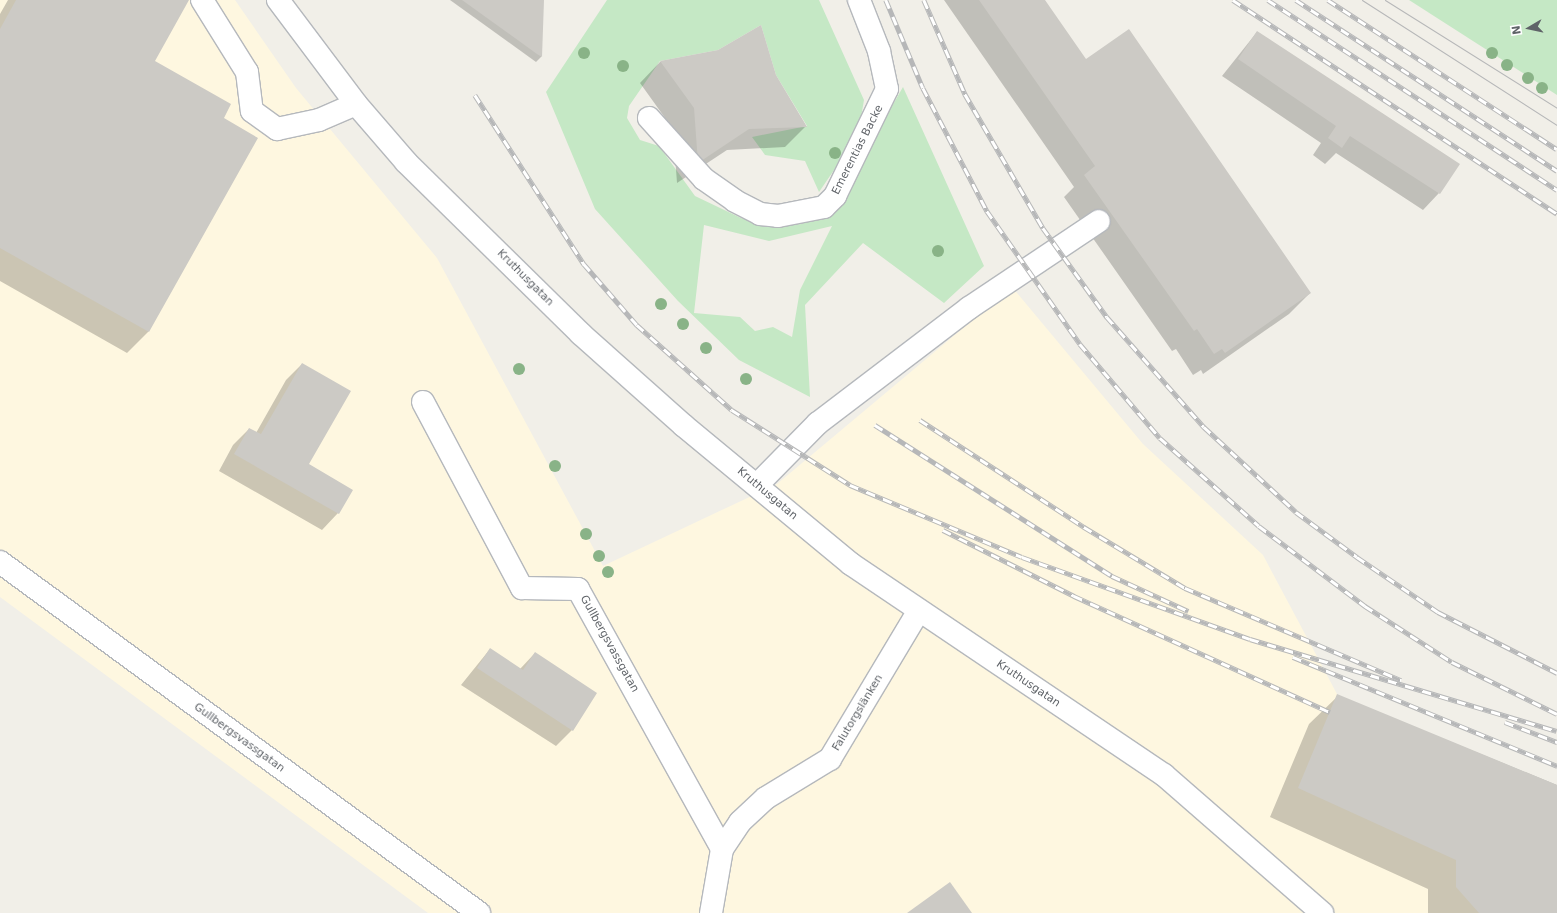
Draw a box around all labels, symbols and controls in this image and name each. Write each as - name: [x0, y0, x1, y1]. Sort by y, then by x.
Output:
- north arrow: [1509, 8, 1549, 48]
- text: N: [1510, 24, 1524, 36]
- street label: Emerentias Backe: [830, 103, 886, 197]
- street label: Kruthusgatan: [494, 247, 556, 309]
- street label: Kruthusgatan: [734, 465, 800, 523]
- street label: Gullbergsvassgatan: [577, 593, 641, 695]
- street label: Kruthusgatan: [993, 658, 1063, 710]
- street label: Falutorgslänken: [830, 672, 886, 754]
- street label: Gullbergsvassgatan: [191, 701, 287, 775]

